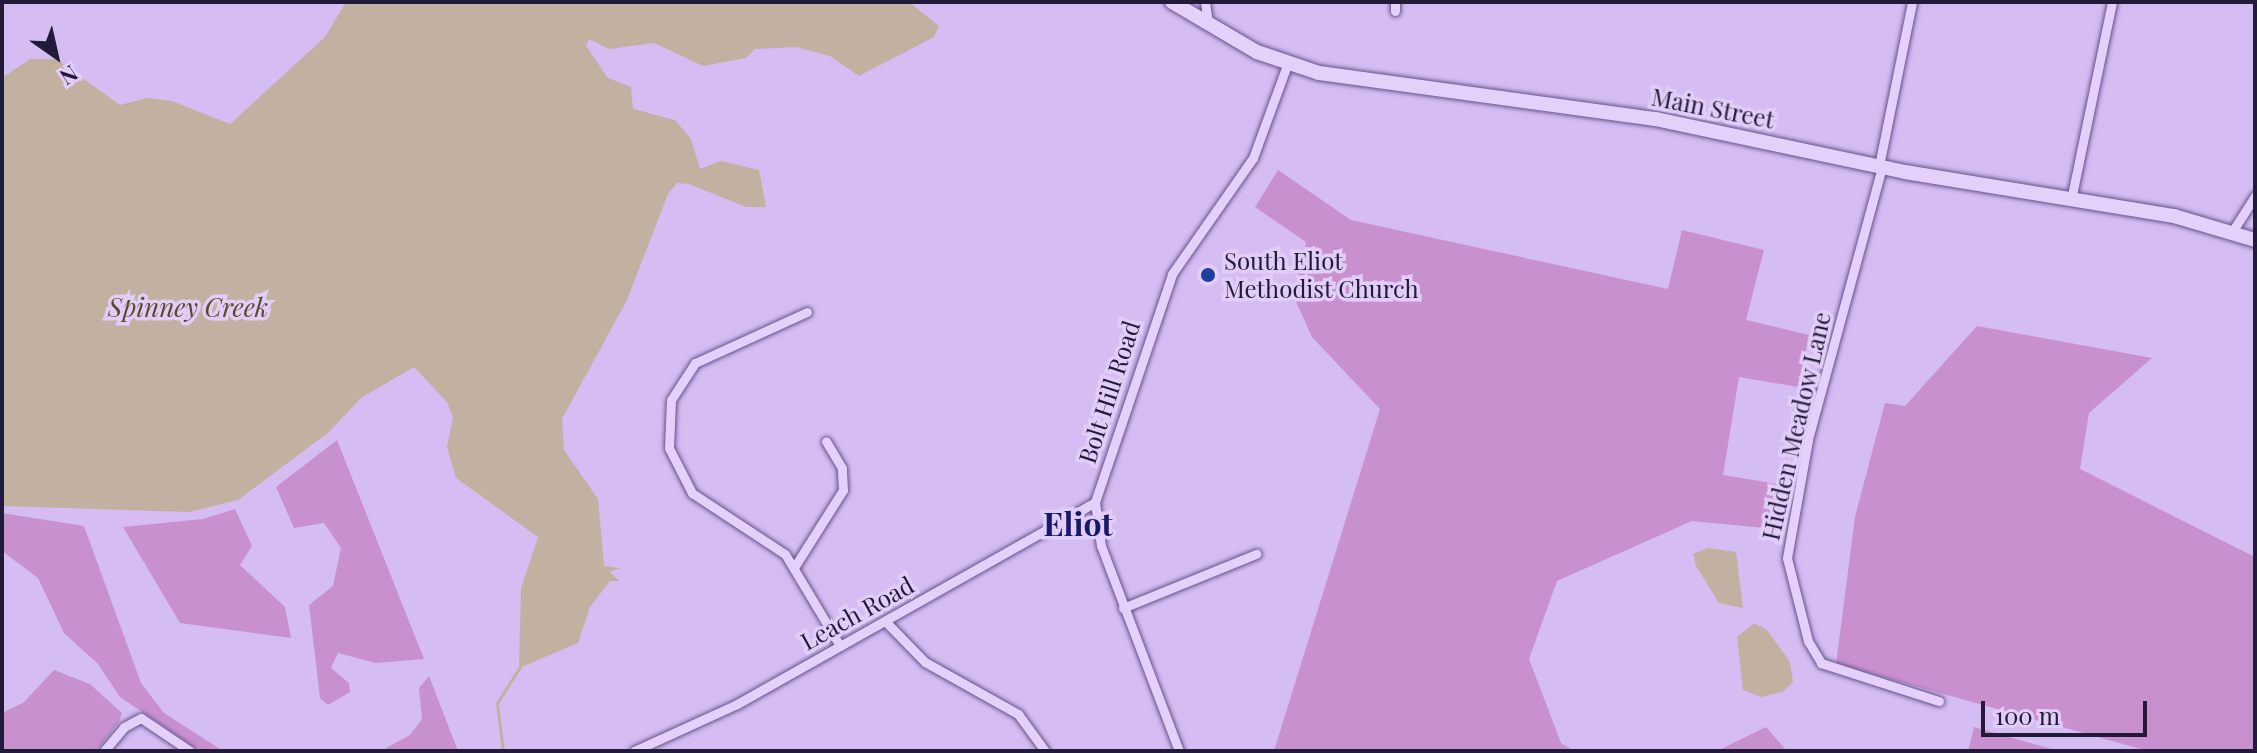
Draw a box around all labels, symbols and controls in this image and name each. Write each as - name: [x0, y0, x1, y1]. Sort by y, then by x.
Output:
- north arrow: [16, 16, 96, 96]
- text: N: [54, 59, 84, 93]
- street label: Main Street: [1649, 82, 1777, 134]
- place label: South Eliot Methodist Church: [1224, 247, 1419, 303]
- marker: South Eliot Methodist Church: [1199, 266, 1217, 284]
- water label: Spinney Creek: [108, 291, 268, 323]
- street label: Hidden Meadow Lane: [1756, 309, 1836, 543]
- street label: Bolt Hill Road: [1072, 317, 1146, 467]
- district label: Eliot: [1043, 504, 1113, 542]
- street label: Leach Road: [796, 570, 918, 656]
- scale bar: [1985, 685, 2151, 735]
- text: 100 m: [1995, 699, 2060, 731]

